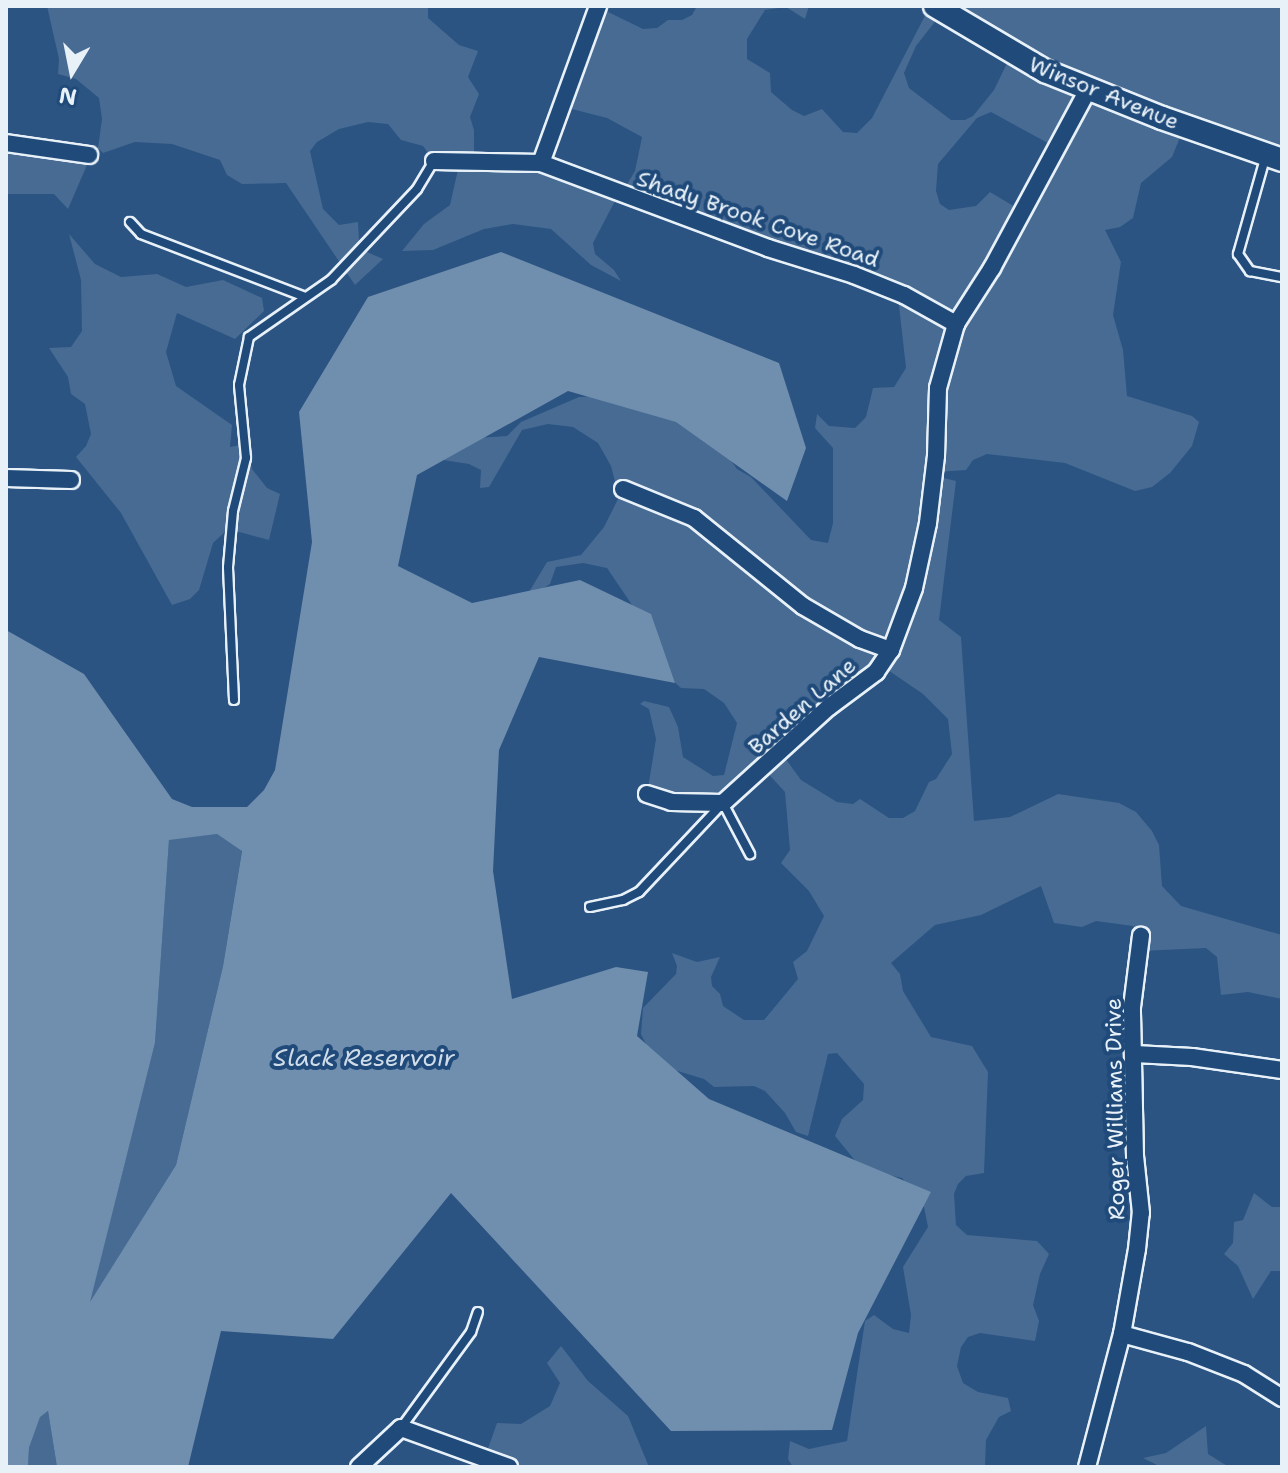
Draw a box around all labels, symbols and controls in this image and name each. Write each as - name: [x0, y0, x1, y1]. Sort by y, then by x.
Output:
- north arrow: [32, 32, 112, 112]
- street label: Winsor Avenue: [1025, 51, 1183, 135]
- text: N: [57, 80, 79, 112]
- street label: Shady Brook Cove Road: [633, 165, 883, 273]
- street label: Barden Lane: [743, 652, 861, 760]
- street label: Roger Williams Drive: [1100, 998, 1130, 1220]
- water label: Slack Reservoir: [273, 1045, 455, 1073]

